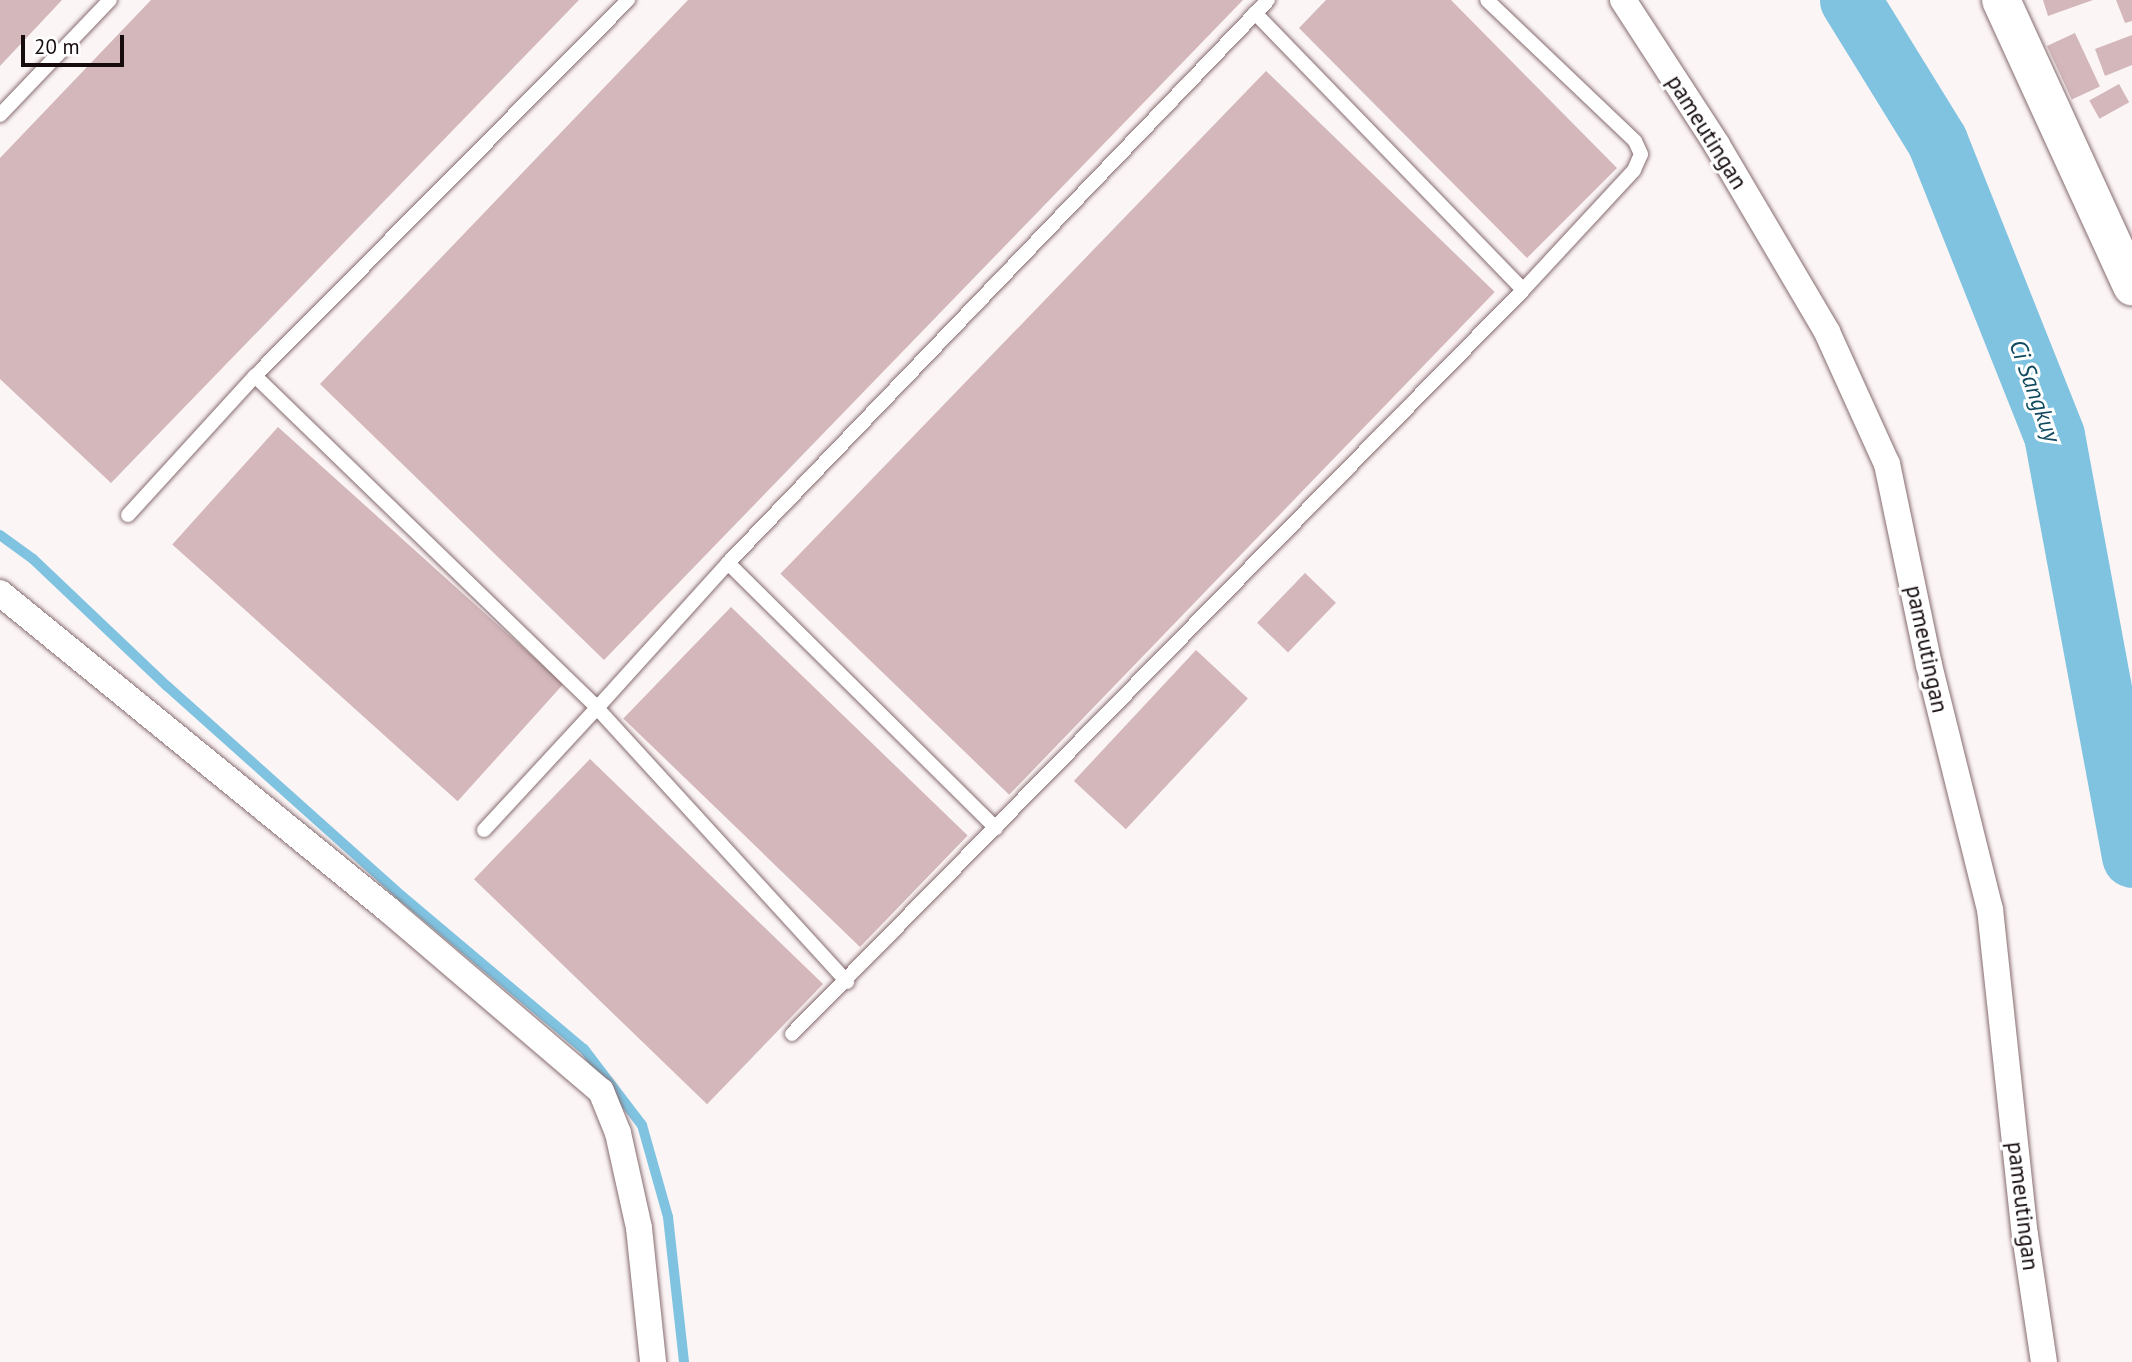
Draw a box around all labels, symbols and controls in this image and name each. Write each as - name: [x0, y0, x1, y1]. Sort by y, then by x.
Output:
- scale bar: [24, 21, 128, 65]
- text: 20 m: [34, 33, 80, 60]
- street label: pameutingan: [1661, 70, 1753, 194]
- water label: Ci Sangkuy: [2003, 336, 2067, 446]
- street label: pameutingan: [1900, 583, 1954, 715]
- street label: pameutingan: [2001, 1140, 2045, 1272]

